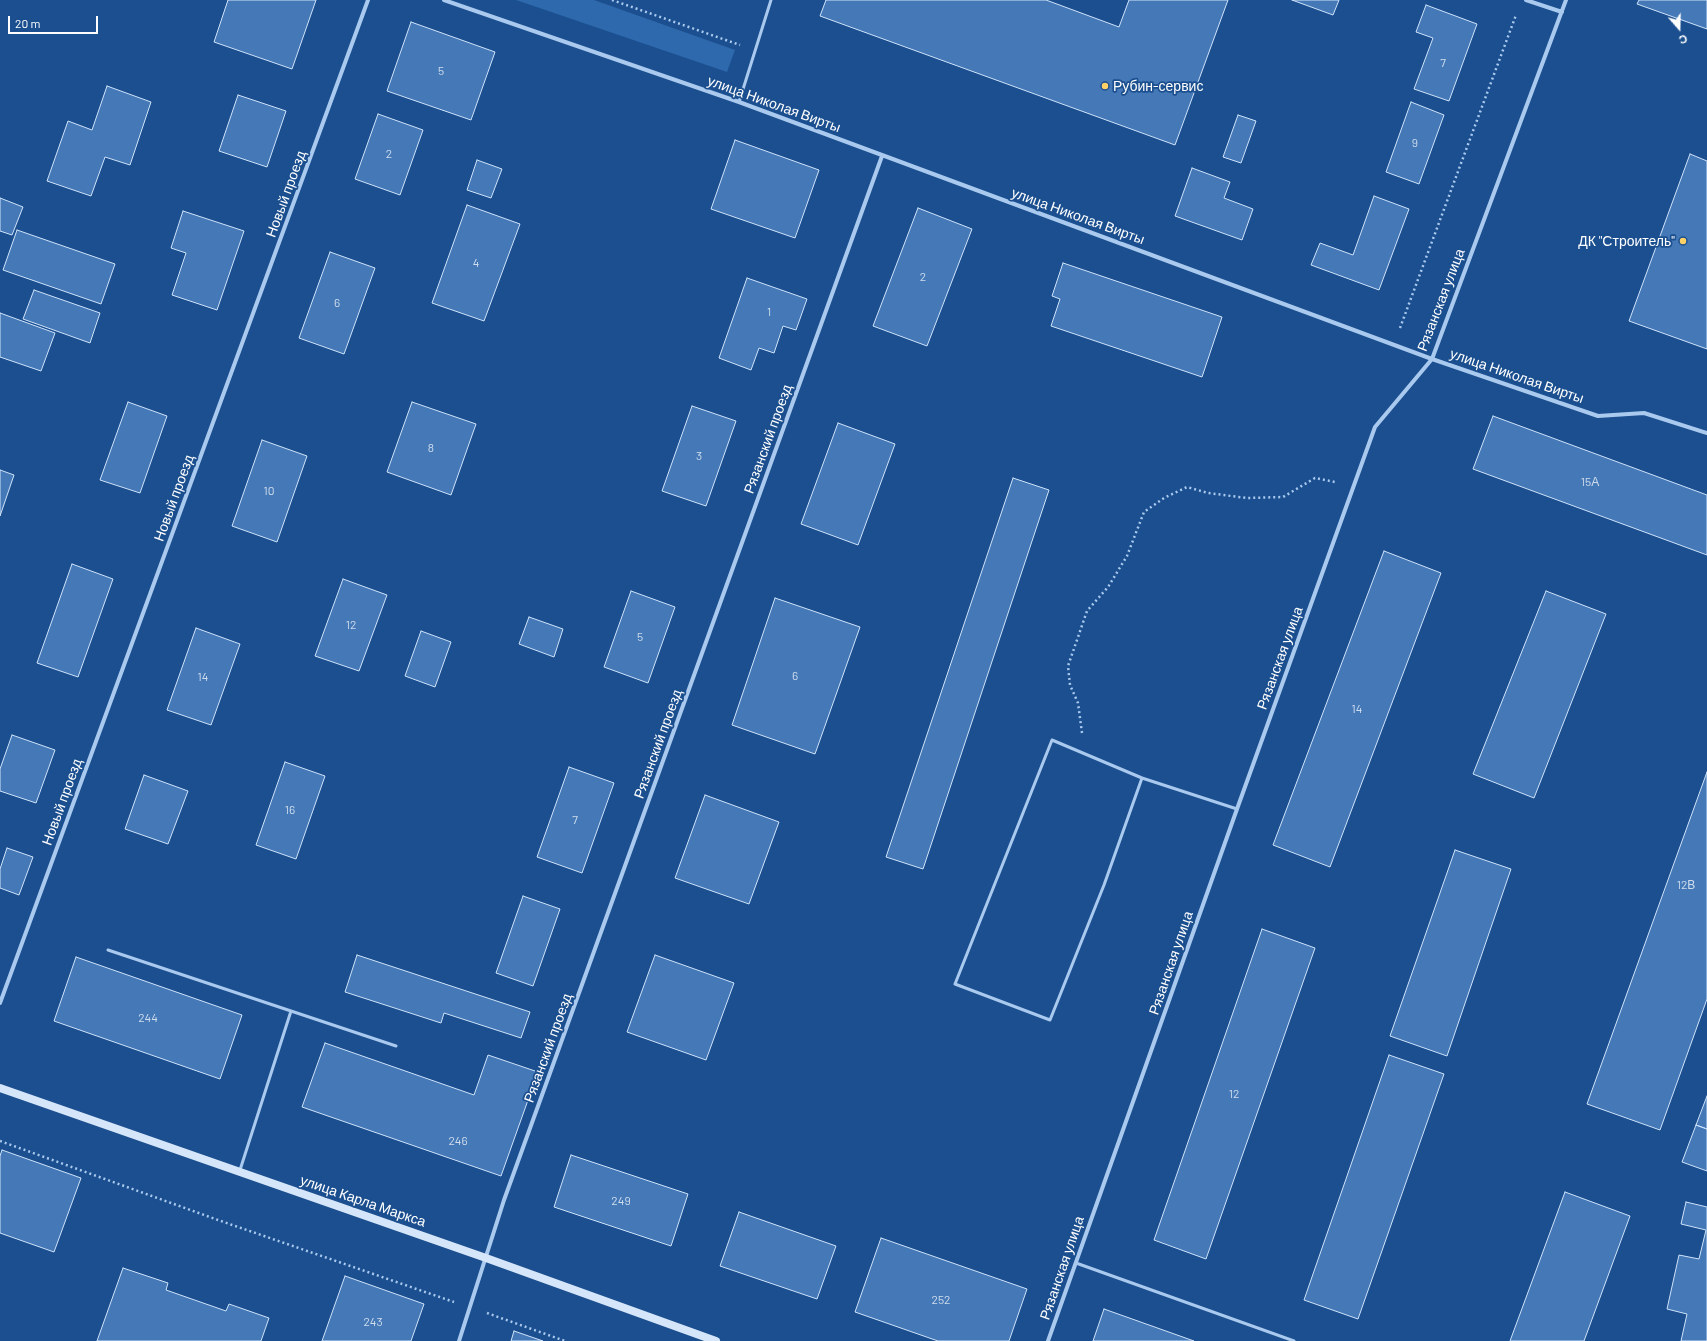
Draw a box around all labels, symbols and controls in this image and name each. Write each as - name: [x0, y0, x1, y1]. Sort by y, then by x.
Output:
- scale bar: [10, 8, 100, 34]
- north arrow: [1659, 8, 1699, 48]
- text: 20 m: [15, 16, 41, 30]
- text: С: [1677, 32, 1689, 47]
- house number: 7: [1440, 56, 1446, 70]
- house number: 5: [438, 64, 444, 78]
- street label: улица Николая Вирты: [705, 72, 843, 136]
- place label: Рубин-сервис: [1113, 78, 1203, 94]
- marker: Рубин-сервис: [1100, 81, 1110, 91]
- house number: 9: [1412, 136, 1418, 150]
- house number: 2: [386, 147, 392, 161]
- street label: Новый проезд: [263, 148, 309, 240]
- street label: улица Николая Вирты: [1009, 184, 1147, 248]
- place label: ДК "Строитель": [1578, 233, 1675, 249]
- marker: ДК "Строитель": [1678, 236, 1688, 246]
- street label: Рязанская улица: [1414, 246, 1468, 354]
- house number: 4: [473, 256, 479, 270]
- house number: 2: [920, 270, 926, 284]
- house number: 6: [334, 296, 340, 310]
- house number: 1: [767, 305, 771, 319]
- street label: улица Николая Вирты: [1448, 345, 1586, 407]
- street label: Рязанский проезд: [740, 382, 796, 496]
- house number: 8: [428, 441, 434, 455]
- house number: 3: [696, 449, 702, 463]
- street label: Новый проезд: [151, 452, 197, 544]
- house number: 15А: [1581, 475, 1599, 489]
- house number: 10: [264, 484, 274, 498]
- street label: Рязанская улица: [1254, 604, 1306, 712]
- house number: 12: [346, 618, 356, 632]
- house number: 5: [637, 630, 643, 644]
- house number: 6: [792, 669, 798, 683]
- house number: 14: [198, 670, 208, 684]
- street label: Рязанский проезд: [630, 687, 686, 801]
- house number: 14: [1352, 702, 1362, 716]
- street label: Новый проезд: [39, 756, 85, 848]
- house number: 16: [285, 803, 295, 817]
- house number: 7: [572, 813, 578, 827]
- house number: 12В: [1677, 878, 1695, 892]
- street label: Рязанская улица: [1145, 909, 1197, 1017]
- street label: Рязанский проезд: [520, 991, 576, 1105]
- house number: 244: [138, 1011, 158, 1025]
- house number: 12: [1229, 1087, 1239, 1101]
- house number: 246: [448, 1134, 468, 1148]
- street label: улица Карла Маркса: [298, 1172, 428, 1230]
- house number: 249: [611, 1194, 631, 1208]
- street label: Рязанская улица: [1036, 1214, 1088, 1322]
- house number: 252: [931, 1293, 951, 1307]
- house number: 243: [363, 1315, 383, 1329]

